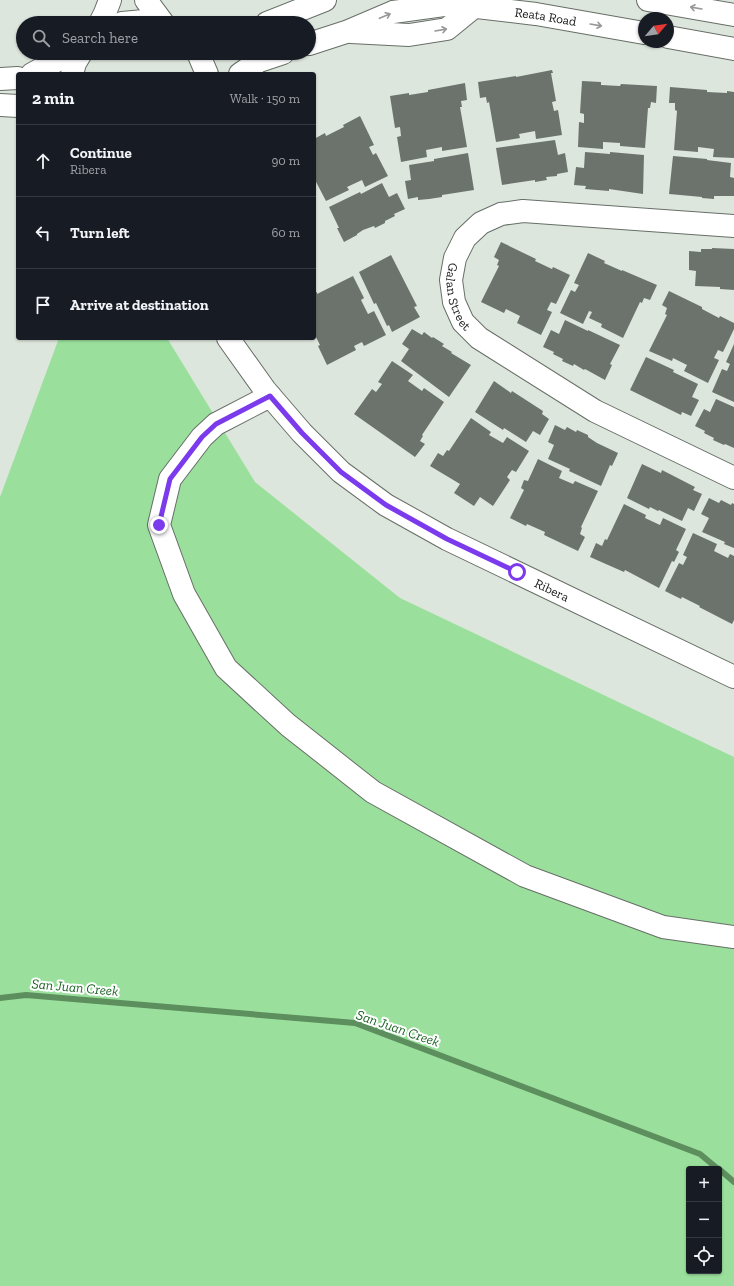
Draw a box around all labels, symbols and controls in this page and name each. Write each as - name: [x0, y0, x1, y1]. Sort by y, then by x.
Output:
- one-way arrow: [689, 4, 702, 12]
- street label: Reata Road: [514, 5, 578, 29]
- one-way arrow: [378, 11, 390, 19]
- north arrow: [638, 12, 674, 48]
- search box: [16, 16, 316, 60]
- one-way arrow: [589, 21, 602, 29]
- one-way arrow: [434, 26, 447, 34]
- icon: search: [30, 27, 52, 49]
- text: Search here: [62, 29, 138, 47]
- text: 2 min: [32, 88, 74, 108]
- text: Walk · 150 m: [230, 91, 300, 106]
- text: Continue: [70, 144, 132, 162]
- icon: ahead: [32, 150, 54, 172]
- text: 90 m: [271, 153, 300, 168]
- text: Ribera: [70, 162, 106, 177]
- icon: left: [32, 222, 54, 244]
- text: Turn left: [70, 224, 130, 242]
- text: 60 m: [271, 225, 300, 240]
- street label: Galan Street: [443, 262, 474, 334]
- icon: arrive: [32, 294, 54, 316]
- text: Arrive at destination: [70, 296, 209, 314]
- route end: [150, 516, 168, 534]
- route start: [508, 563, 526, 581]
- street label: Ribera: [532, 575, 572, 605]
- water label: San Juan Creek: [31, 975, 119, 1000]
- water label: San Juan Creek: [354, 1006, 442, 1051]
- map controls: [686, 1166, 722, 1274]
- button: +: [686, 1166, 722, 1202]
- button: −: [686, 1202, 722, 1238]
- button: locate: [686, 1238, 722, 1274]

